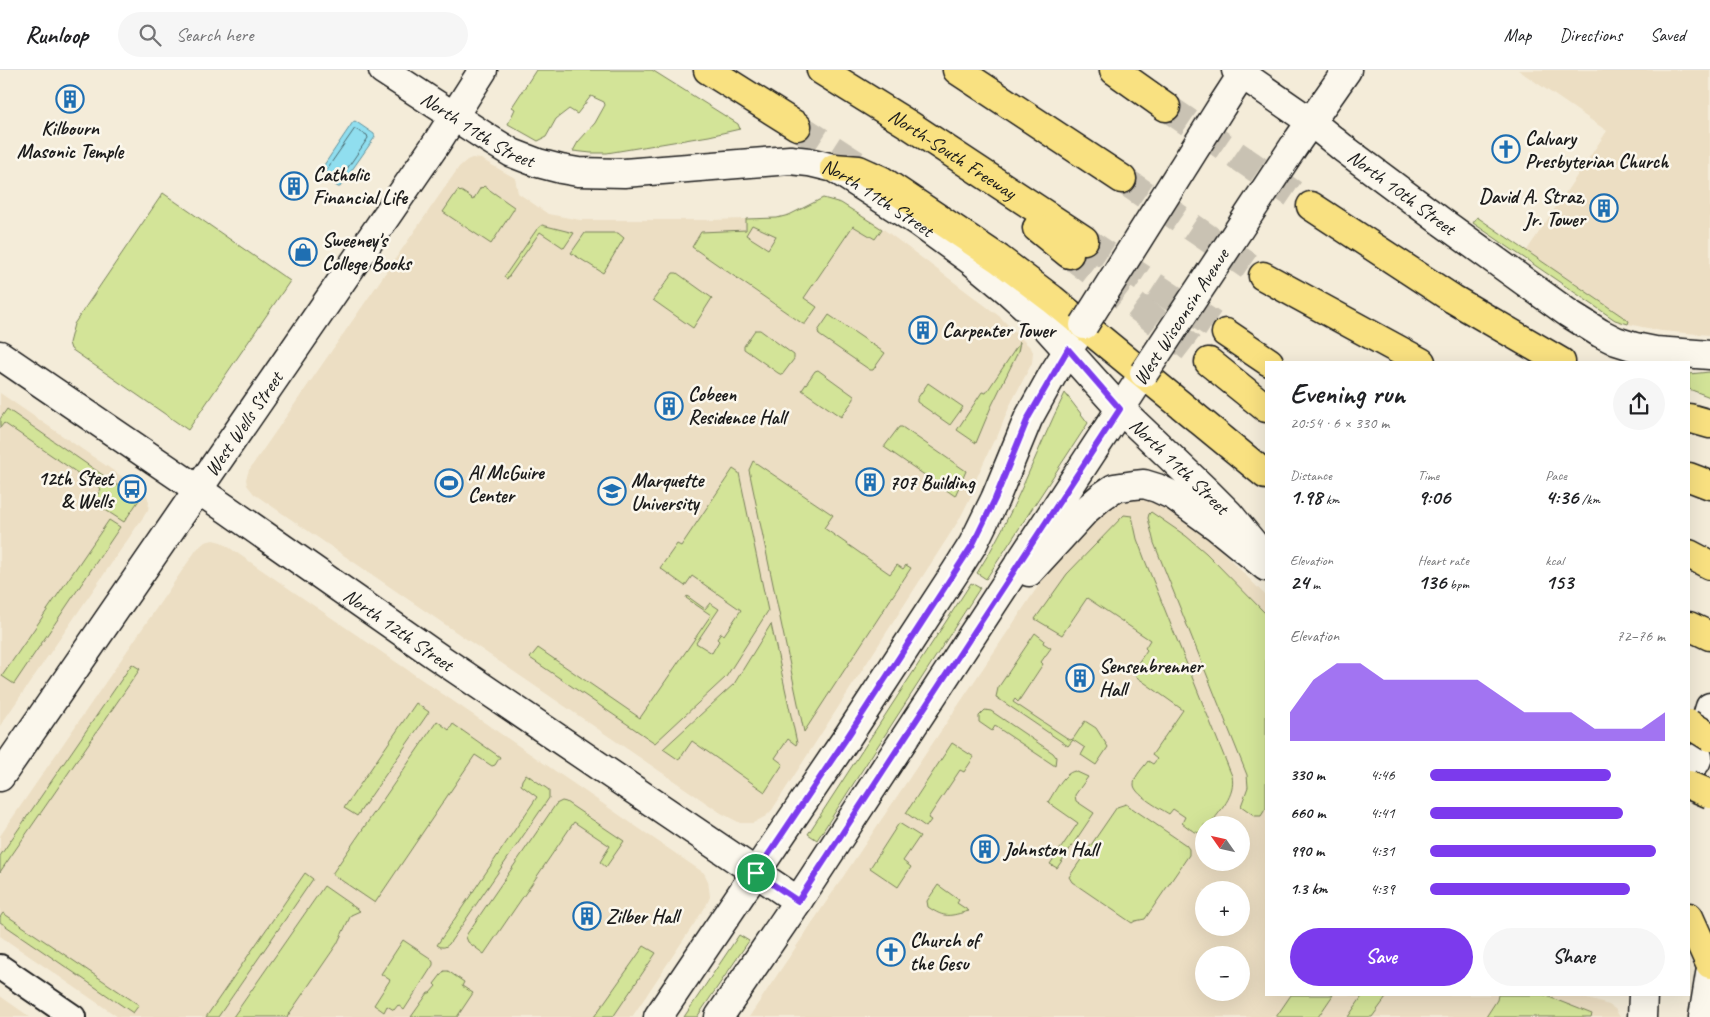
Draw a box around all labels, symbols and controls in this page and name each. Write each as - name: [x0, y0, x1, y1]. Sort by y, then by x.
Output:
- search box: [118, 12, 468, 57]
- text: Runloop: [25, 20, 88, 50]
- icon: search: [136, 21, 164, 49]
- text: Search here: [176, 23, 253, 47]
- text: Map: [1504, 24, 1531, 46]
- text: Directions: [1559, 24, 1622, 46]
- text: Saved: [1650, 24, 1685, 46]
- building icon: Kilbourn Masonic Temple: [55, 84, 85, 114]
- street label: North 11th Street: [416, 86, 540, 174]
- street label: North-South Freeway: [884, 103, 1022, 205]
- place label: Kilbourn Masonic Temple: [17, 116, 125, 164]
- place label: Calvary Presbyterian Church: [1525, 126, 1669, 174]
- church icon: Calvary Presbyterian Church: [1491, 134, 1521, 164]
- street label: North 10th Street: [1343, 144, 1463, 242]
- street label: North 11th Street: [820, 153, 941, 243]
- place label: Catholic Financial Life: [313, 162, 408, 210]
- building icon: Catholic Financial Life: [279, 171, 309, 201]
- place label: David A. Straz, Jr. Tower: [1479, 184, 1588, 232]
- building icon: David A. Straz, Jr. Tower: [1589, 193, 1619, 223]
- place label: Sweeney's College Books: [322, 228, 413, 276]
- shop icon: Sweeney's College Books: [288, 237, 318, 267]
- street label: West Wisconsin Avenue: [1127, 243, 1235, 390]
- building icon: Carpenter Tower: [908, 315, 938, 345]
- place label: Carpenter Tower: [942, 318, 1058, 343]
- street label: West Wells Street: [199, 365, 289, 481]
- text: Evening run: [1290, 376, 1405, 411]
- button: share: [1613, 378, 1665, 430]
- place label: Cobeen Residence Hall: [688, 382, 789, 430]
- building icon: Cobeen Residence Hall: [654, 391, 684, 421]
- street label: North 11th Street: [1124, 412, 1236, 521]
- text: 20:54 · 6 × 330 m: [1290, 413, 1389, 433]
- place label: Al McGuire Center: [468, 460, 545, 508]
- place label: 12th Steet & Wells: [38, 466, 115, 514]
- building icon: 707 Building: [855, 467, 885, 497]
- text: Distance: [1290, 467, 1332, 484]
- text: Time: [1418, 467, 1439, 484]
- text: Pace: [1545, 467, 1567, 484]
- sports icon: Al McGuire Center: [434, 468, 464, 498]
- place label: Marquette University: [631, 468, 706, 516]
- place label: 707 Building: [889, 470, 976, 495]
- bus stop icon: 12th Steet & Wells: [117, 474, 147, 504]
- school or university icon: Marquette University: [597, 476, 627, 506]
- text: 1.98: [1290, 484, 1322, 510]
- text: 9:06: [1418, 484, 1450, 510]
- text: 4:36: [1545, 484, 1578, 510]
- text: km: [1322, 491, 1339, 508]
- text: /km: [1578, 491, 1600, 508]
- text: Elevation: [1290, 552, 1333, 569]
- text: Heart rate: [1418, 552, 1469, 569]
- text: kcal: [1545, 552, 1564, 569]
- text: 24: [1290, 569, 1309, 595]
- text: 136: [1418, 569, 1446, 595]
- text: 153: [1545, 569, 1573, 595]
- text: m: [1309, 576, 1320, 593]
- text: bpm: [1446, 576, 1469, 593]
- street label: North 12th Street: [339, 582, 460, 678]
- text: Elevation: [1290, 626, 1339, 646]
- text: 72–76 m: [1616, 626, 1665, 646]
- place label: Sensenbrenner Hall: [1099, 654, 1205, 702]
- building icon: Sensenbrenner Hall: [1065, 663, 1095, 693]
- text: 330 m: [1290, 765, 1325, 785]
- text: 4:46: [1370, 765, 1395, 785]
- text: 660 m: [1290, 803, 1325, 823]
- text: 4:41: [1370, 803, 1395, 823]
- north arrow: [1195, 816, 1250, 871]
- map controls: [1195, 816, 1250, 1001]
- building icon: Johnston Hall: [970, 834, 1000, 864]
- place label: Johnston Hall: [1002, 837, 1102, 862]
- text: 990 m: [1290, 841, 1324, 861]
- text: 4:31: [1370, 841, 1395, 861]
- pin: [735, 852, 777, 894]
- icon: arrive: [742, 859, 770, 887]
- text: 1.3 km: [1290, 879, 1327, 899]
- text: 4:39: [1370, 879, 1395, 899]
- button: +: [1195, 881, 1250, 936]
- building icon: Zilber Hall: [572, 901, 602, 931]
- place label: Zilber Hall: [606, 904, 682, 929]
- place label: Church of the Gesu: [910, 928, 984, 976]
- button: Save: [1290, 928, 1473, 986]
- button: Share: [1483, 928, 1665, 986]
- church icon: Church of the Gesu: [876, 937, 906, 967]
- button: −: [1195, 946, 1250, 1001]

